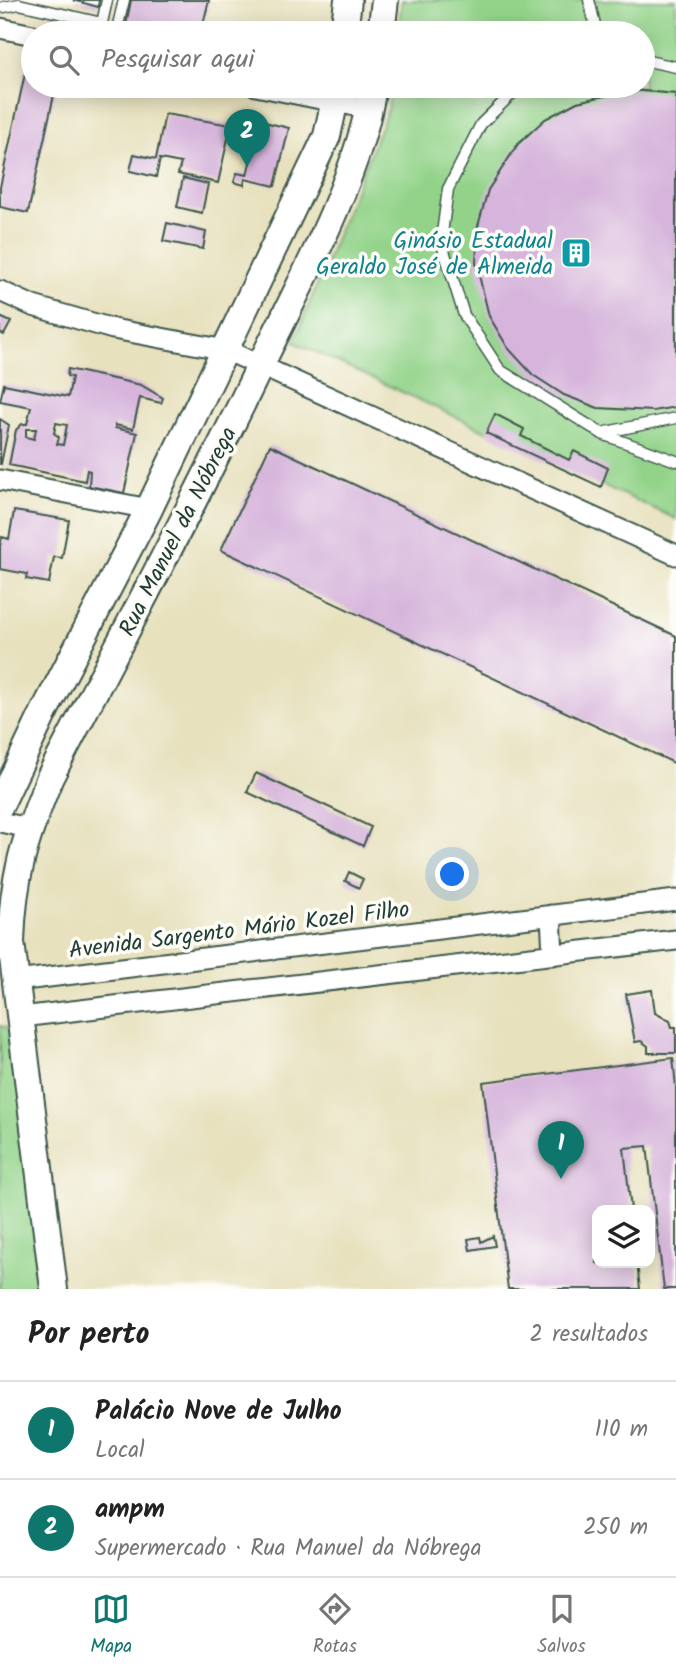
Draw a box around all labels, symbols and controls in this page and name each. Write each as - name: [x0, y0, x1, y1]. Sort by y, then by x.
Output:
- search box: [21, 21, 655, 98]
- text: Pesquisar aqui: [101, 39, 254, 81]
- icon: search: [45, 41, 83, 79]
- pin: 2: [224, 109, 270, 167]
- place label: Ginásio Estadual Geraldo José de Almeida: [316, 224, 553, 286]
- building icon: Ginásio Estadual Geraldo José de Almeida: [559, 236, 593, 270]
- street label: Rua Manuel da Nóbrega: [110, 421, 247, 643]
- your location: [435, 857, 469, 891]
- street label: Avenida Sargento Mário Kozel Filho: [67, 892, 412, 970]
- pin: 1: [538, 1121, 584, 1179]
- map controls: [592, 1205, 655, 1268]
- button: layers: [592, 1205, 655, 1268]
- text: Por perto: [28, 1311, 149, 1359]
- text: 2 resultados: [530, 1317, 648, 1353]
- text: Palácio Nove de Julho: [95, 1391, 342, 1433]
- text: 1: [48, 1412, 54, 1448]
- text: 110 m: [595, 1412, 648, 1448]
- text: Local: [95, 1433, 145, 1469]
- text: ampm: [95, 1489, 165, 1531]
- text: 2: [44, 1510, 58, 1546]
- text: 250 m: [583, 1510, 648, 1546]
- text: Supermercado · Rua Manuel da Nóbrega: [95, 1531, 482, 1567]
- tab: Mapa: [90, 1590, 132, 1662]
- tab: Rotas: [313, 1590, 357, 1662]
- tab: Salvos: [537, 1590, 586, 1662]

